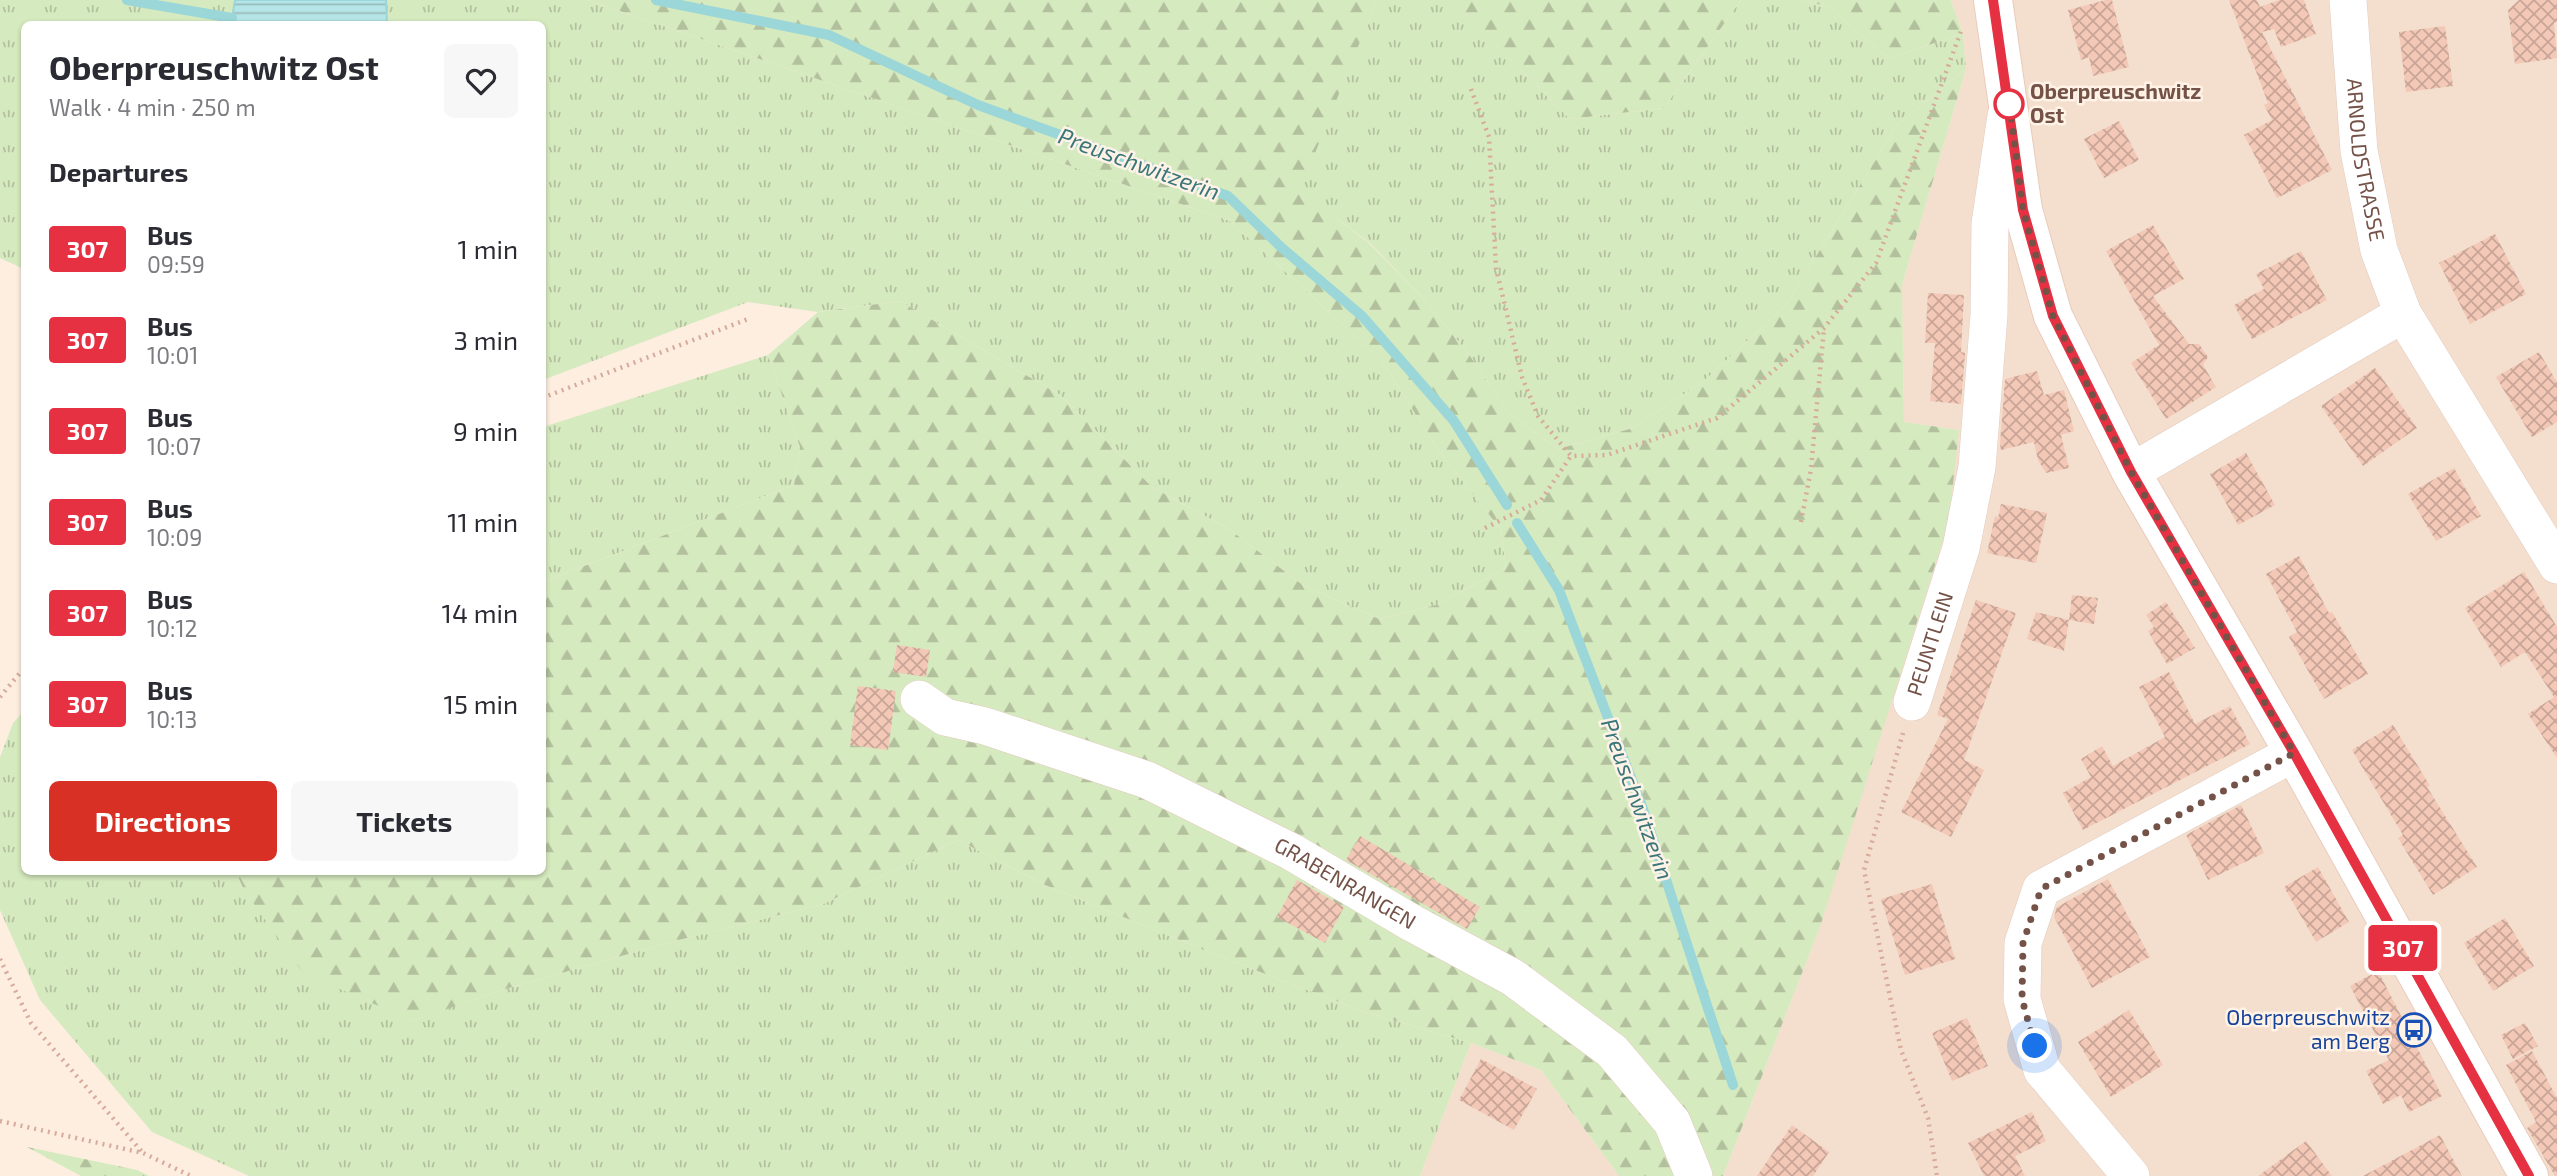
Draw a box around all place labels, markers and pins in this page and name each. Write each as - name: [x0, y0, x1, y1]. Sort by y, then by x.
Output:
- place label: Oberpreuschwitz Ost: [2030, 78, 2201, 127]
- marker: Oberpreuschwitz Ost: [1994, 89, 2024, 119]
- place label: Oberpreuschwitz am Berg: [2226, 1004, 2390, 1053]
- bus stop icon: Oberpreuschwitz am Berg: [2395, 1011, 2433, 1049]

